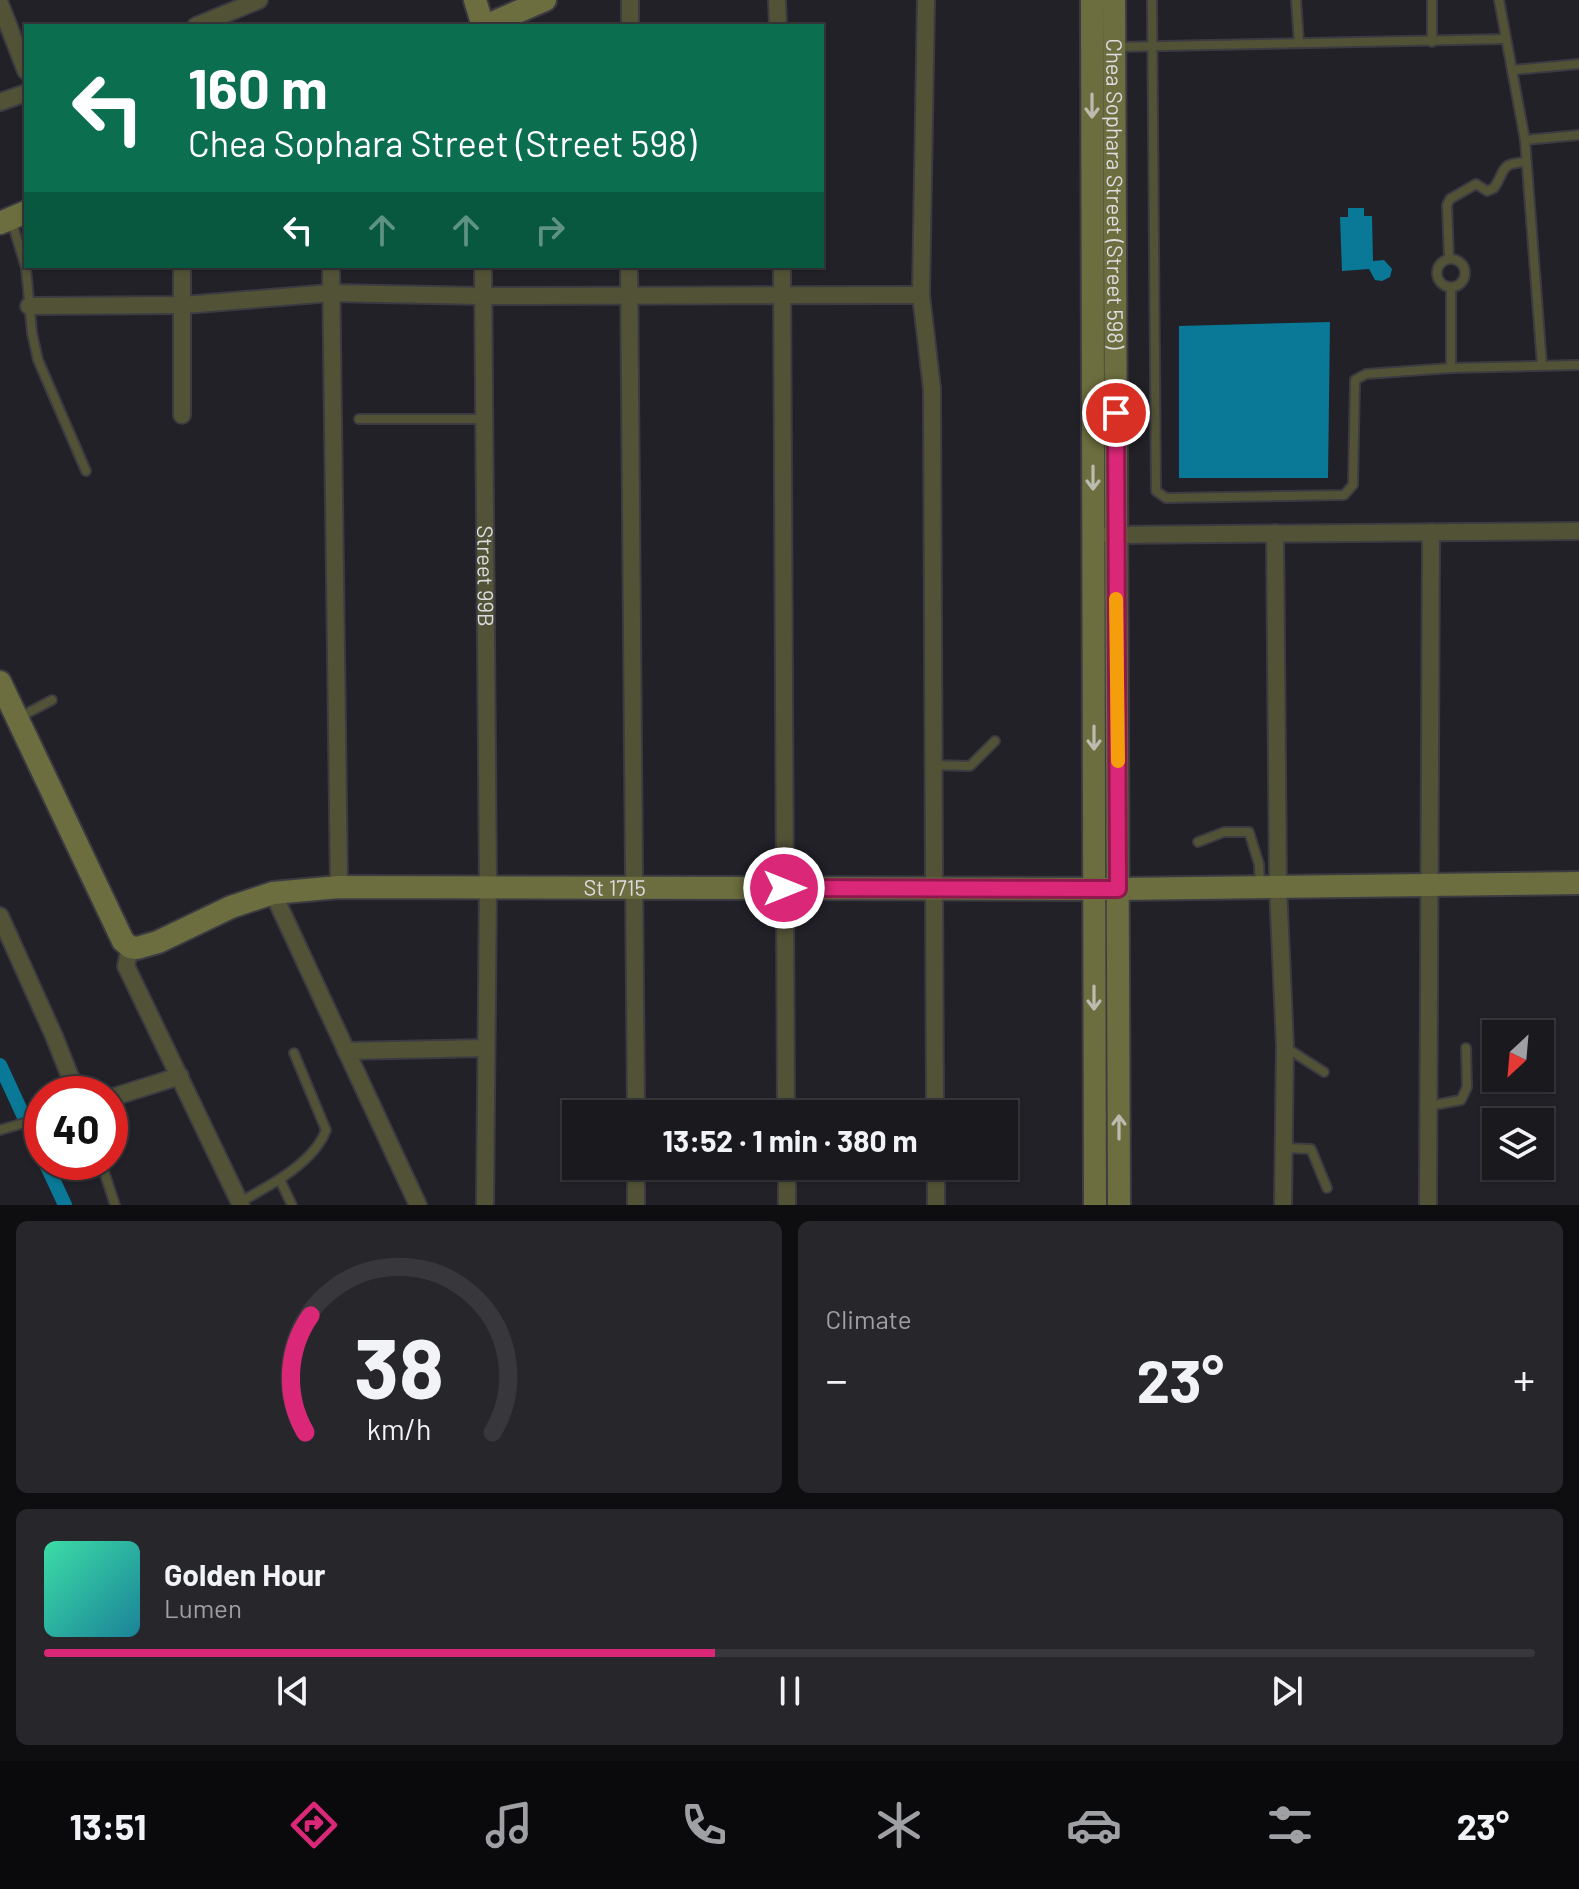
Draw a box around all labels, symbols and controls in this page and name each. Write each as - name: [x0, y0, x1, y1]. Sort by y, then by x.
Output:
- street label: Chea Sophara Street (Street 598): [1102, 39, 1129, 350]
- text: 160 m: [188, 53, 328, 120]
- icon: left: [56, 56, 160, 160]
- one-way arrow: [1084, 92, 1100, 119]
- text: Chea Sophara Street (Street 598): [188, 121, 696, 164]
- icon: left: [276, 208, 320, 252]
- icon: ahead: [360, 208, 404, 252]
- icon: ahead: [444, 208, 488, 252]
- icon: right: [528, 208, 572, 252]
- pin: [1082, 379, 1150, 447]
- icon: arrive: [1094, 391, 1138, 435]
- one-way arrow: [1085, 464, 1101, 491]
- street label: Street 99B: [473, 525, 500, 627]
- one-way arrow: [1086, 724, 1102, 751]
- position arrow: [742, 846, 826, 930]
- street label: St 1715: [583, 874, 646, 900]
- one-way arrow: [1086, 984, 1102, 1011]
- north arrow: [1482, 1020, 1554, 1092]
- map controls: [1482, 1020, 1554, 1180]
- speed limit sign: 40: [24, 1076, 128, 1180]
- button: layers: [1482, 1108, 1554, 1180]
- one-way arrow: [1111, 1114, 1127, 1141]
- text: 13:52 · 1 min · 380 m: [662, 1122, 918, 1158]
- text: Climate: [826, 1303, 912, 1334]
- text: 38: [354, 1316, 444, 1416]
- text: 23°: [1136, 1343, 1224, 1415]
- text: −: [826, 1352, 848, 1405]
- text: +: [1513, 1352, 1535, 1405]
- text: km/h: [366, 1411, 431, 1446]
- text: Golden Hour: [164, 1556, 326, 1592]
- text: Lumen: [164, 1592, 242, 1623]
- icon: previous: [271, 1669, 315, 1713]
- icon: pause: [768, 1669, 812, 1713]
- icon: next: [1265, 1669, 1309, 1713]
- icon: directions: [286, 1797, 342, 1853]
- icon: music: [481, 1797, 537, 1853]
- icon: phone: [676, 1797, 732, 1853]
- icon: climate: [871, 1797, 927, 1853]
- icon: car: [1066, 1797, 1122, 1853]
- icon: filters: [1262, 1797, 1318, 1853]
- text: 13:51: [70, 1804, 147, 1847]
- text: 23°: [1457, 1804, 1509, 1847]

